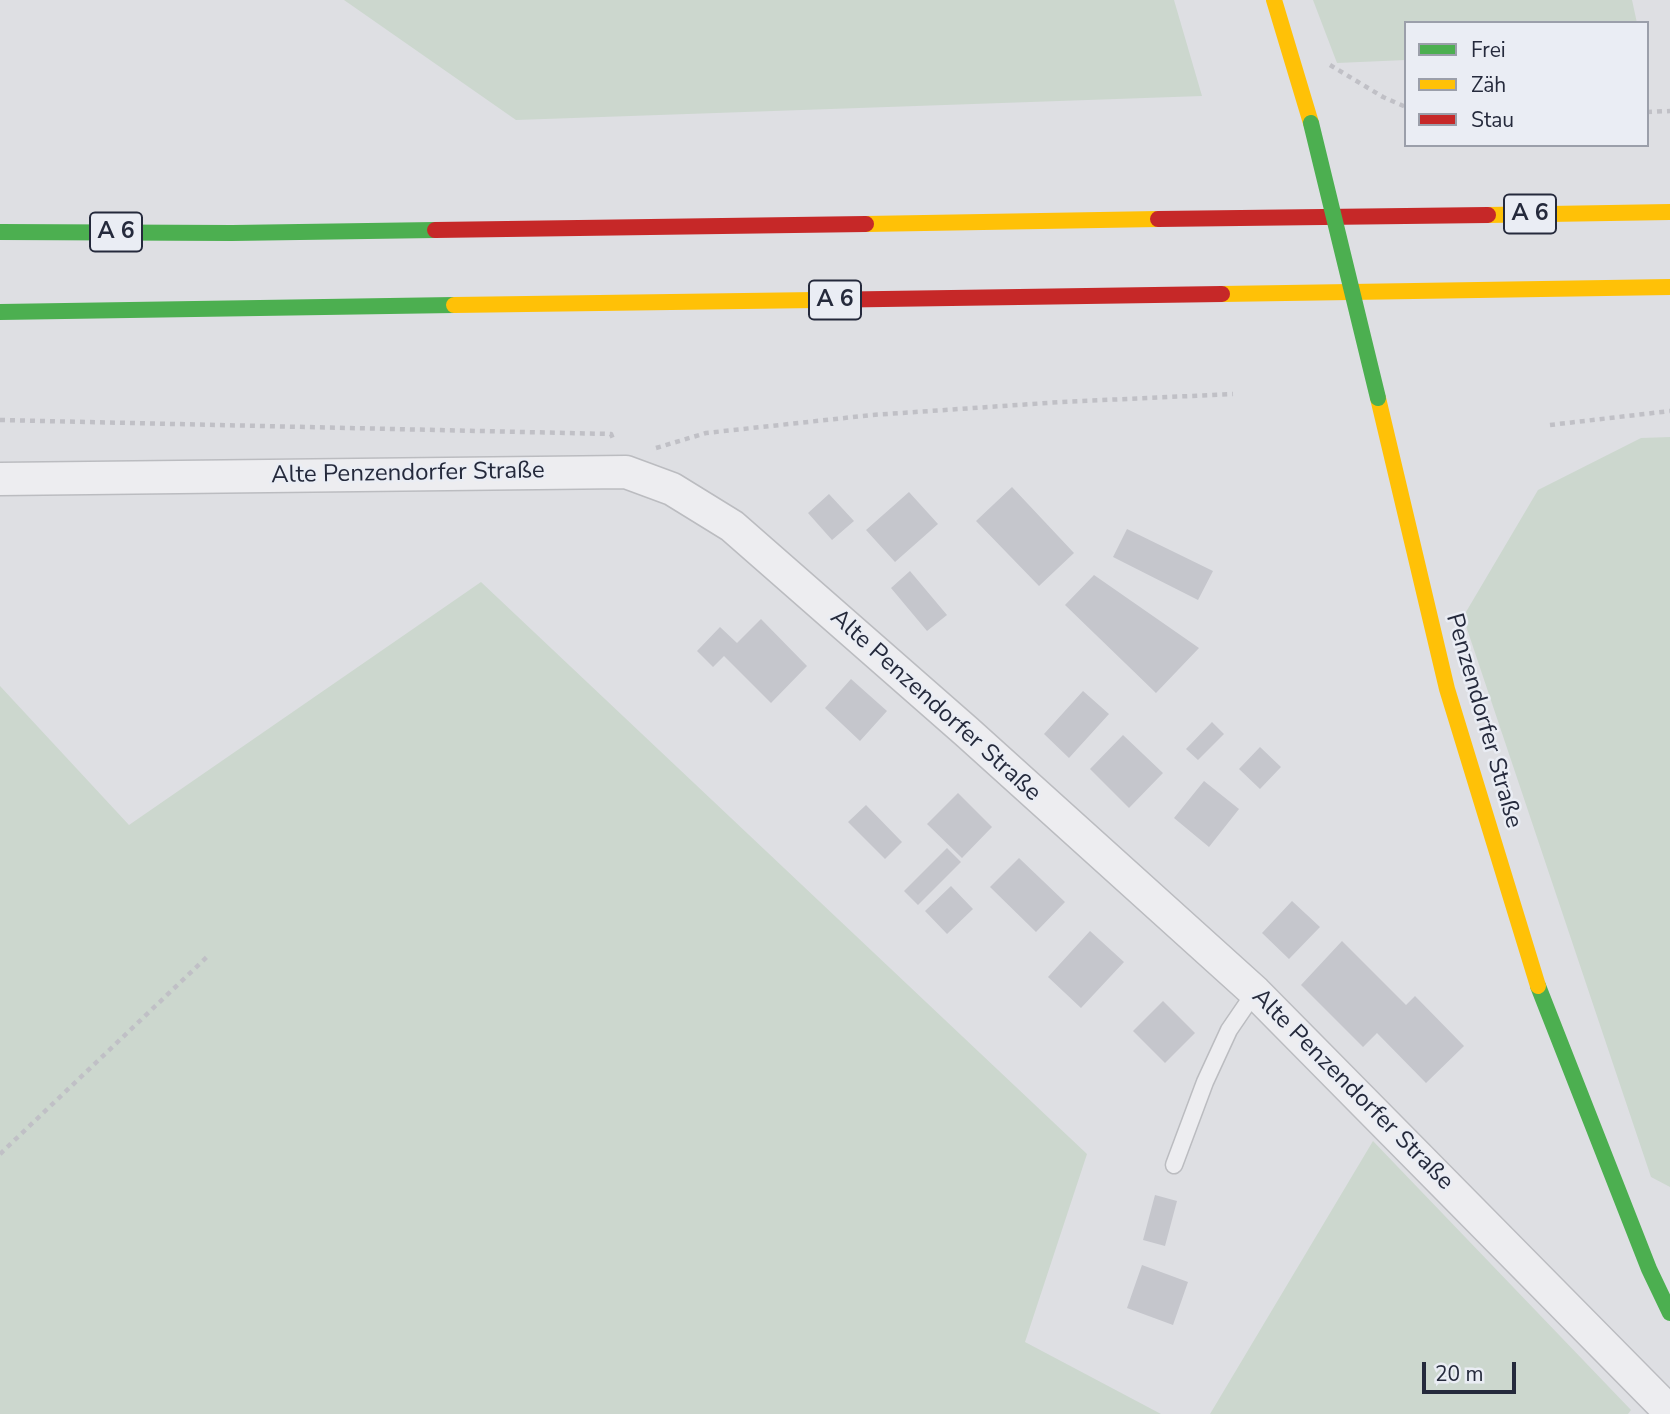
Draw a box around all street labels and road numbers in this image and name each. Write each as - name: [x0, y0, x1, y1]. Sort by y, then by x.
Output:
- road number: A 6: [1504, 195, 1556, 234]
- road number: A 6: [90, 213, 142, 252]
- road number: A 6: [809, 280, 861, 320]
- street label: Alte Penzendorfer Straße: [271, 457, 545, 491]
- street label: Alte Penzendorfer Straße: [824, 604, 1046, 808]
- street label: Penzendorfer Straße: [1439, 610, 1527, 832]
- street label: Alte Penzendorfer Straße: [1245, 983, 1459, 1197]

